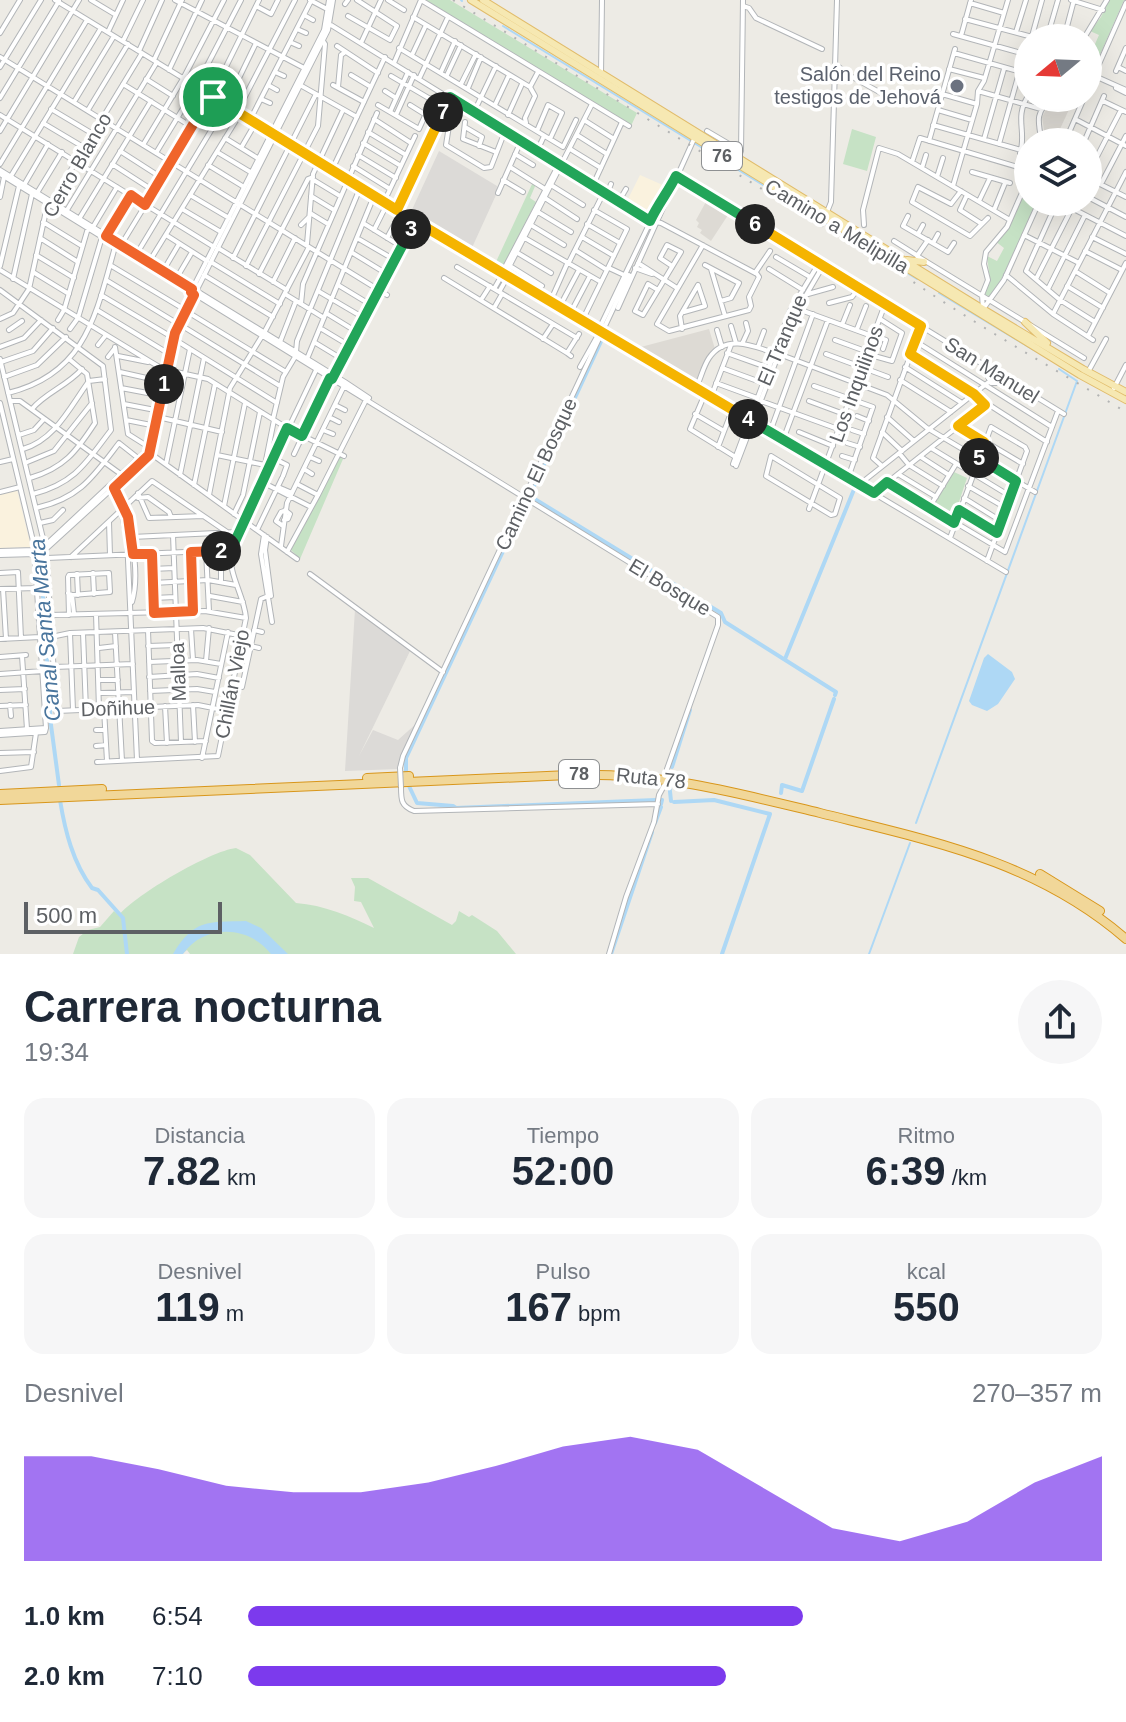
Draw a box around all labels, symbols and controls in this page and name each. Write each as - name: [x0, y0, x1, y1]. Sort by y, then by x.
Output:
- north arrow: [1014, 24, 1102, 112]
- map controls: [1014, 24, 1102, 216]
- pin: [179, 63, 247, 131]
- place label: Salón del Reino testigos de Jehová: [774, 63, 942, 108]
- icon: arrive: [191, 75, 235, 119]
- marker: Salón del Reino testigos de Jehová: [948, 77, 966, 95]
- pin: 7: [423, 92, 463, 132]
- text: 7: [437, 99, 449, 124]
- street label: Cerro Blanco: [38, 109, 116, 221]
- button: layers: [1014, 128, 1102, 216]
- road number: 76: [702, 142, 742, 170]
- street label: Camino a Melipilla: [761, 174, 913, 278]
- pin: 6: [735, 204, 775, 244]
- pin: 3: [391, 209, 431, 249]
- text: 6: [749, 211, 761, 236]
- text: 3: [405, 216, 417, 241]
- street label: El Tranque: [753, 291, 811, 389]
- street label: Los Inquilinos: [825, 323, 887, 445]
- street label: San Manuel: [941, 332, 1043, 408]
- pin: 1: [144, 364, 184, 404]
- text: 1: [158, 371, 170, 396]
- street label: Camino El Bosque: [491, 394, 581, 554]
- pin: 4: [728, 399, 768, 439]
- text: 4: [742, 406, 754, 431]
- pin: 5: [959, 438, 999, 478]
- text: 5: [973, 445, 985, 470]
- pin: 2: [201, 531, 241, 571]
- water label: Canal Santa Marta: [25, 538, 65, 722]
- text: 2: [215, 538, 227, 563]
- street label: El Bosque: [625, 554, 715, 620]
- street label: Chillán Viejo: [211, 628, 253, 740]
- street label: Malloa: [166, 641, 190, 702]
- street label: Doñihue: [80, 696, 156, 720]
- road number: 78: [559, 760, 599, 788]
- street label: Ruta 78: [615, 763, 687, 793]
- scale bar: [24, 898, 222, 934]
- text: 500 m: [36, 903, 97, 928]
- button: share: [1018, 980, 1102, 1064]
- text: Carrera nocturna: [24, 982, 381, 1031]
- text: 19:34: [24, 1037, 89, 1067]
- text: Distancia: [154, 1123, 245, 1148]
- text: Tiempo: [527, 1123, 599, 1148]
- text: Ritmo: [898, 1123, 955, 1148]
- text: 7.82: [143, 1149, 221, 1193]
- text: 52:00: [512, 1149, 614, 1193]
- text: 6:39: [866, 1149, 946, 1193]
- text: km: [221, 1165, 256, 1190]
- text: /km: [946, 1165, 987, 1190]
- text: Desnivel: [157, 1259, 242, 1284]
- text: Pulso: [535, 1259, 591, 1284]
- text: kcal: [907, 1259, 946, 1284]
- text: 119: [155, 1285, 220, 1329]
- text: 167: [505, 1285, 572, 1329]
- text: 550: [893, 1285, 960, 1329]
- text: m: [220, 1301, 244, 1326]
- text: bpm: [572, 1301, 621, 1326]
- text: Desnivel: [24, 1378, 124, 1408]
- text: 270–357 m: [972, 1378, 1102, 1408]
- text: 1.0 km: [24, 1601, 105, 1631]
- text: 6:54: [152, 1601, 203, 1631]
- text: 2.0 km: [24, 1661, 105, 1691]
- text: 7:10: [152, 1661, 203, 1691]

